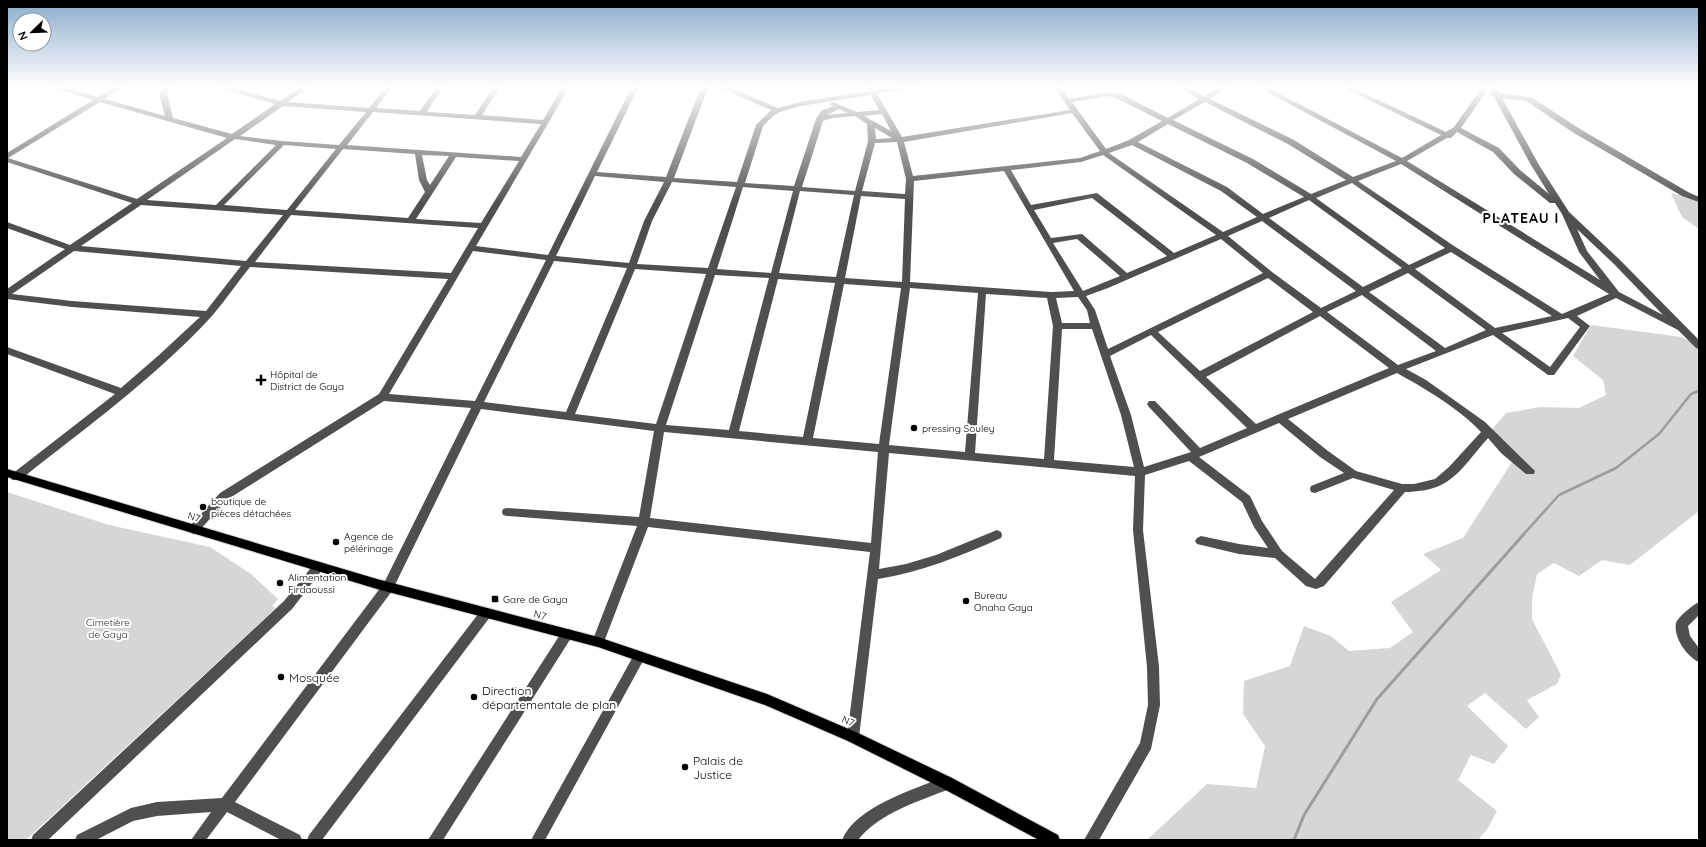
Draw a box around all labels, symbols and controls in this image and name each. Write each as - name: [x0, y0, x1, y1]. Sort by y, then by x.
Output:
- north arrow: [12, 12, 52, 52]
- text: N: [15, 29, 31, 42]
- district label: PLATEAU I: [1483, 209, 1559, 227]
- place label: Hôpital de District de Gaya: [270, 368, 344, 393]
- marker: Hôpital de District de Gaya: [255, 374, 267, 386]
- place label: pressing Souley: [922, 422, 994, 435]
- marker: pressing Souley: [909, 423, 919, 433]
- place label: boutique de pièces détachées: [211, 495, 291, 520]
- marker: boutique de pièces détachées: [198, 502, 208, 512]
- street label: N7: [186, 509, 202, 525]
- place label: Agence de pélérinage: [344, 530, 394, 555]
- marker: Agence de pélérinage: [331, 537, 341, 547]
- place label: Alimentation Firdaoussi: [288, 571, 346, 596]
- marker: Alimentation Firdaoussi: [275, 578, 285, 588]
- place label: Bureau Onaha Gaya: [974, 589, 1033, 614]
- place label: Gare de Gaya: [503, 593, 568, 606]
- marker: Gare de Gaya: [490, 594, 500, 604]
- marker: Bureau Onaha Gaya: [961, 596, 971, 606]
- street label: N7: [532, 607, 548, 623]
- park label: Cimetière de Gaya: [86, 616, 130, 641]
- place label: Mosquée: [289, 670, 340, 685]
- marker: Mosquée: [276, 672, 286, 682]
- place label: Direction départementale de plan: [482, 683, 616, 712]
- marker: Direction départementale de plan: [469, 692, 479, 702]
- street label: N7: [840, 713, 856, 729]
- place label: Palais de Justice: [693, 753, 743, 782]
- marker: Palais de Justice: [680, 762, 690, 772]

